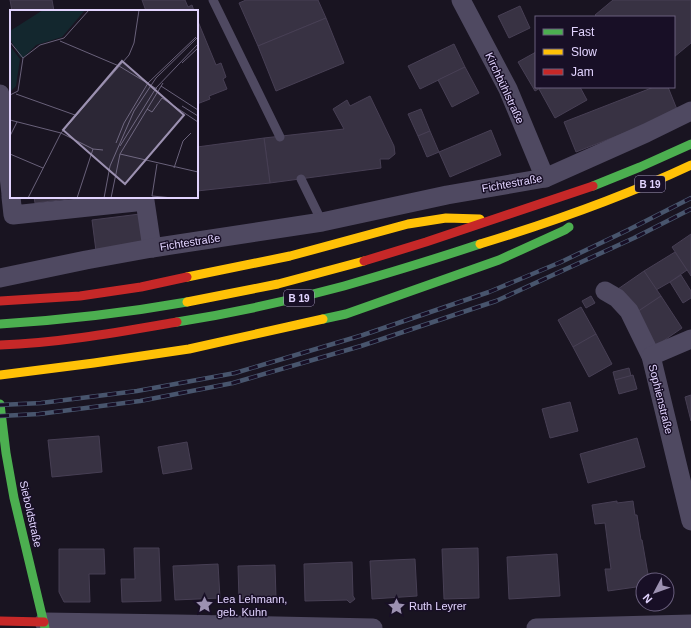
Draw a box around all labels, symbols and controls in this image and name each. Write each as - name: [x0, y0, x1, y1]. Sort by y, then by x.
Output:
- inset map: [10, 10, 198, 198]
- legend: [535, 16, 675, 88]
- text: Fast: [571, 25, 595, 39]
- text: Slow: [571, 45, 597, 59]
- street label: Kirchbühlstraße: [483, 51, 527, 125]
- text: Jam: [571, 65, 594, 79]
- street label: Fichtestraße: [481, 172, 543, 194]
- road number: B 19: [635, 176, 665, 192]
- street label: Fichtestraße: [159, 231, 221, 253]
- road number: B 19: [284, 290, 314, 306]
- street label: Sophienstraße: [647, 363, 675, 435]
- street label: Sieboldstraße: [18, 480, 44, 548]
- north arrow: [635, 572, 675, 612]
- text: N: [640, 592, 655, 605]
- place label: Lea Lehmann, geb. Kuhn: [217, 593, 287, 618]
- place icon: Lea Lehmann, geb. Kuhn: [194, 595, 214, 615]
- place icon: Ruth Leyrer: [386, 596, 406, 616]
- place label: Ruth Leyrer: [409, 600, 467, 612]

